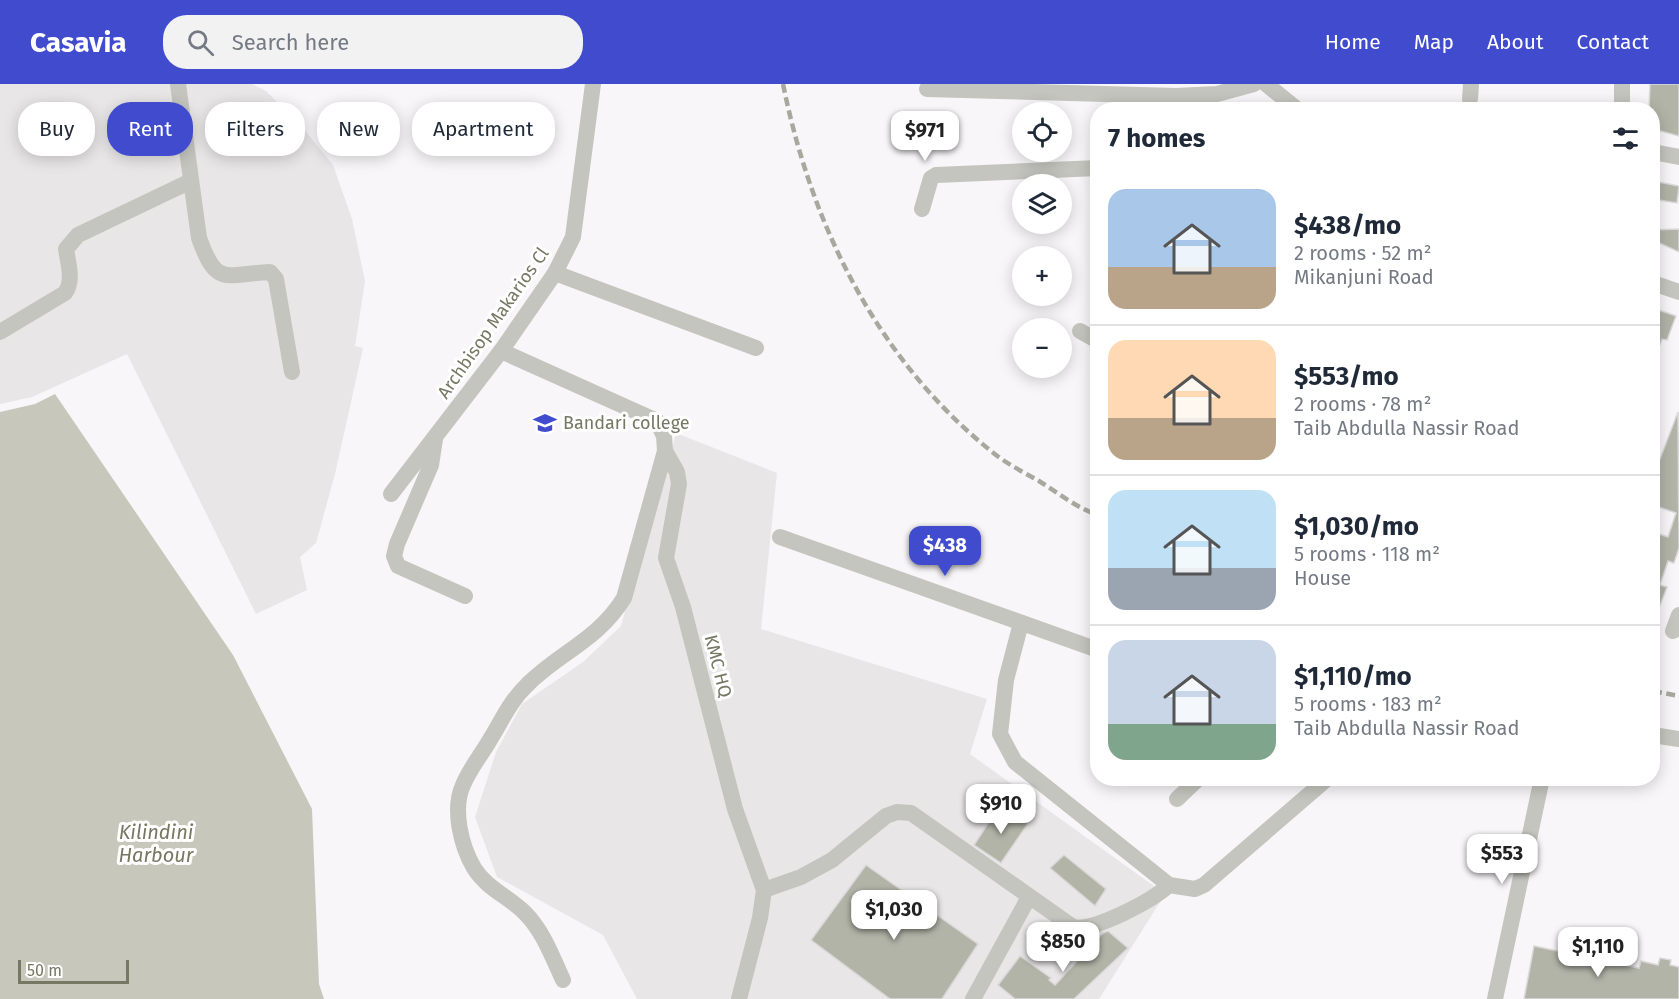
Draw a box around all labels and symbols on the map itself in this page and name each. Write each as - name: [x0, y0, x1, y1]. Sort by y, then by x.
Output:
- pin: $971: [889, 111, 961, 162]
- street label: Archbisop Makarios Cl: [433, 243, 553, 403]
- school or university icon: Bandari college: [532, 410, 558, 436]
- place label: Bandari college: [563, 412, 690, 434]
- pin: $438: [909, 526, 981, 577]
- street label: KMC HQ: [700, 632, 736, 700]
- pin: $910: [965, 784, 1037, 835]
- water label: Kilindini Harbour: [119, 820, 195, 867]
- pin: $553: [1466, 834, 1538, 885]
- pin: $1,030: [845, 890, 943, 941]
- pin: $850: [1027, 922, 1099, 973]
- pin: $1,110: [1549, 927, 1647, 978]
- scale bar: [18, 957, 129, 984]

